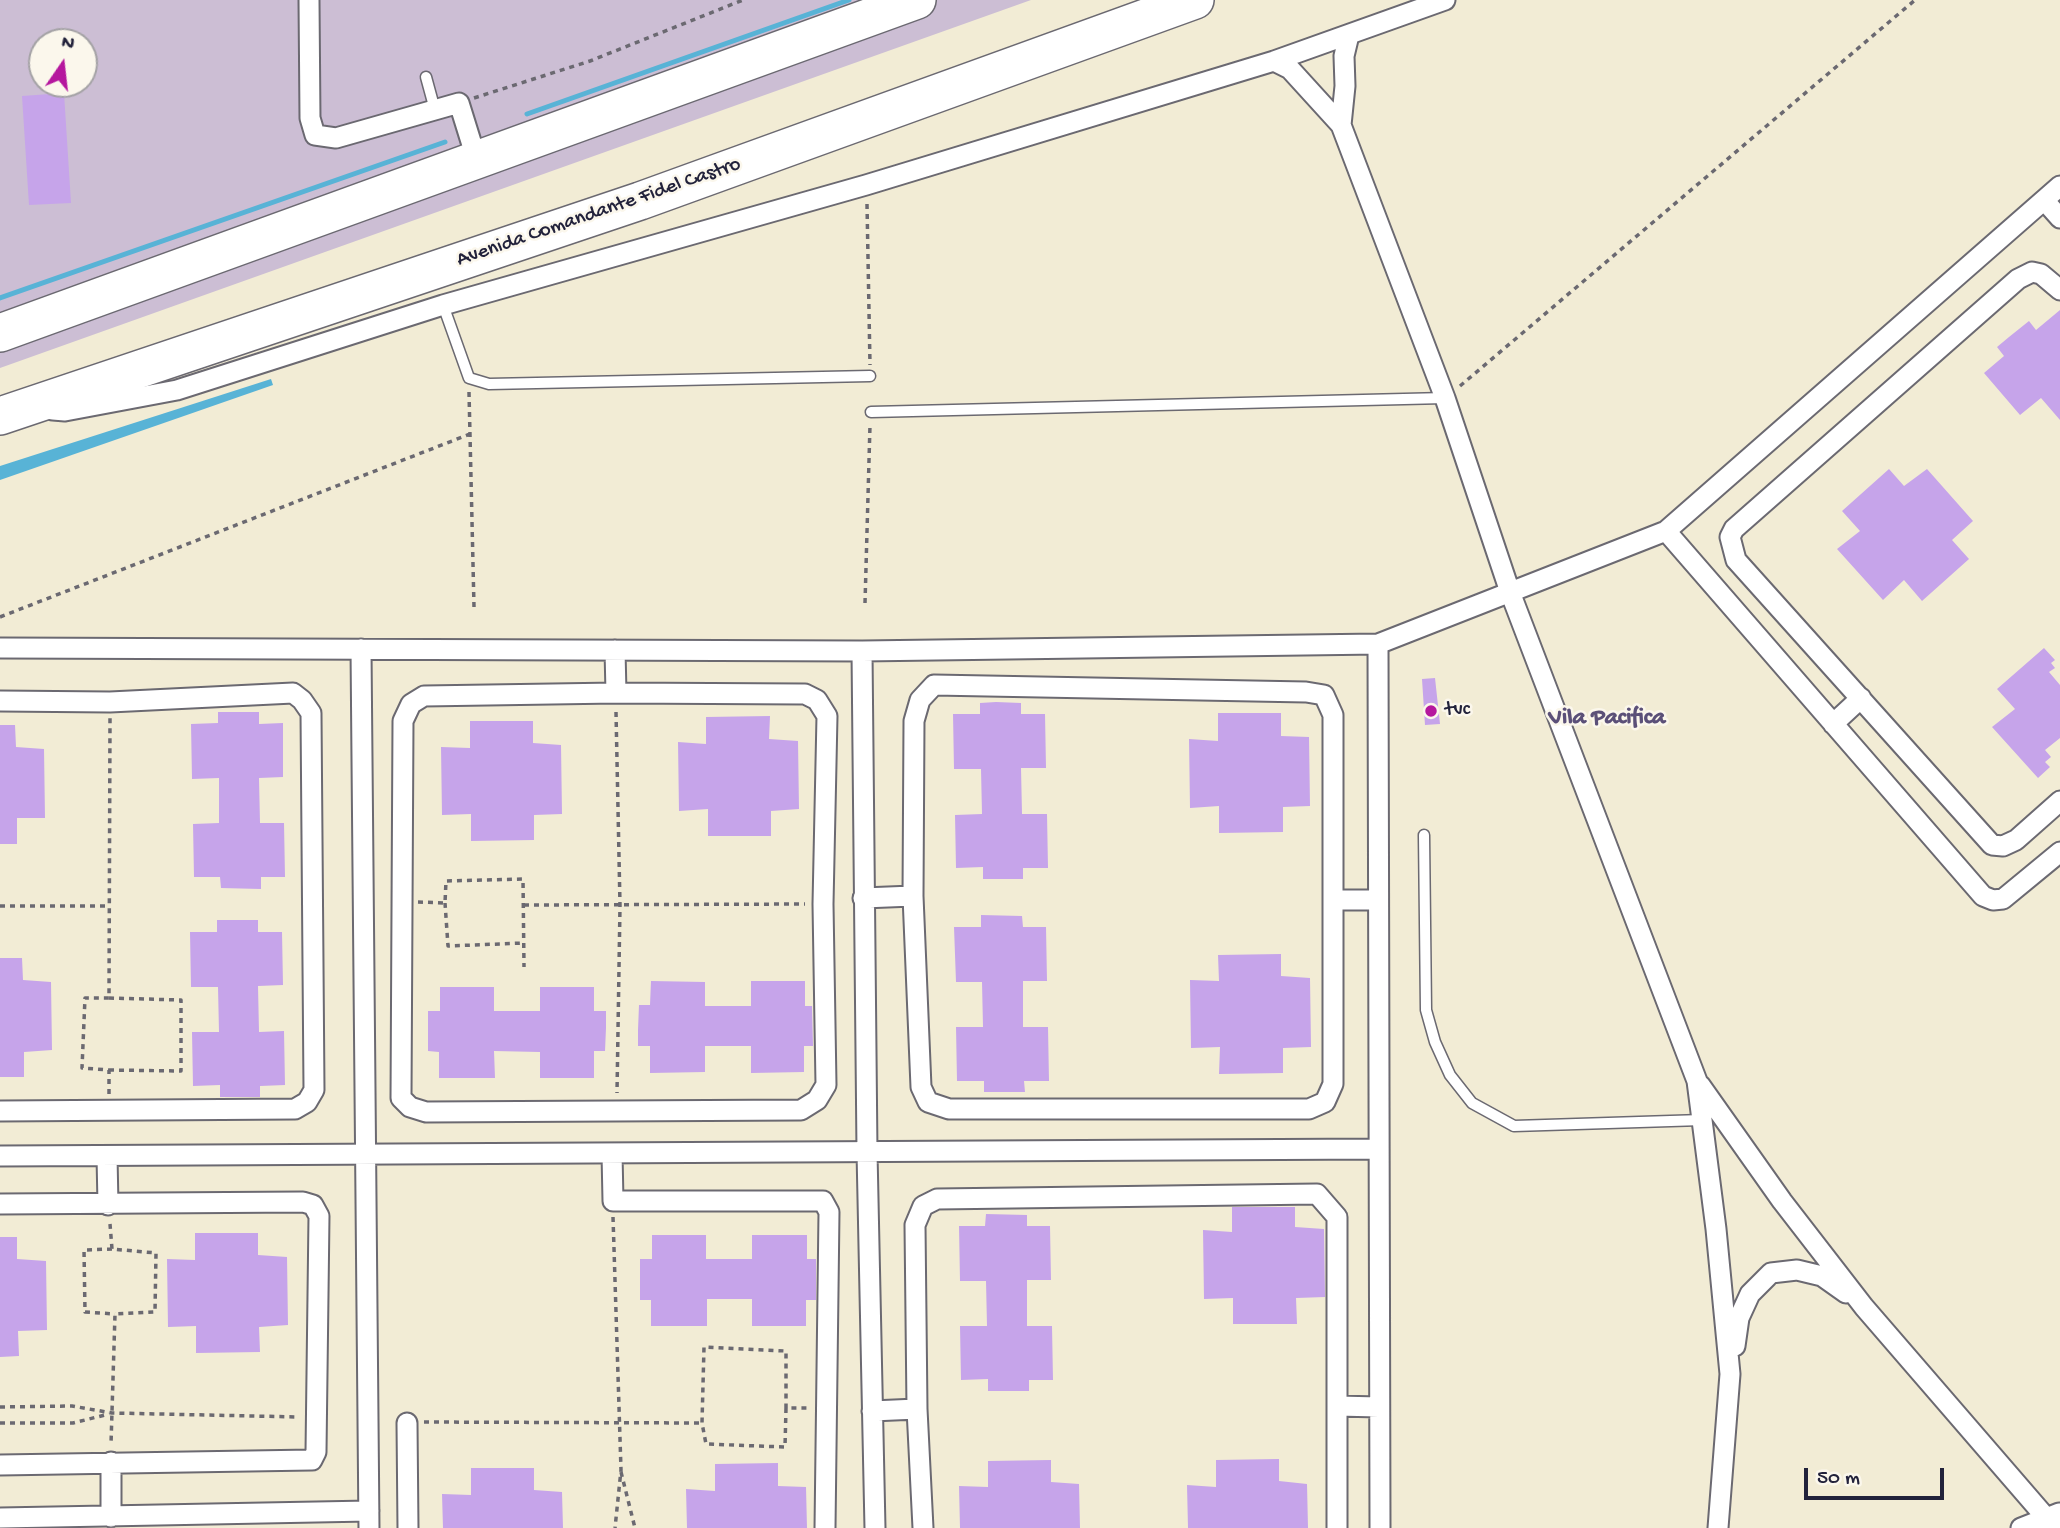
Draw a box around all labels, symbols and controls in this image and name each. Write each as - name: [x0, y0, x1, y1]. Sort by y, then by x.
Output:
- north arrow: [28, 28, 98, 98]
- text: N: [59, 31, 77, 57]
- street label: Avenida Comandante Fidel Castro: [454, 152, 744, 274]
- place label: tvc: [1445, 698, 1470, 724]
- marker: tvc: [1423, 703, 1439, 719]
- district label: Vila Pacifica: [1549, 705, 1665, 733]
- scale bar: [1808, 1454, 1948, 1498]
- text: 50 m: [1817, 1467, 1860, 1492]

